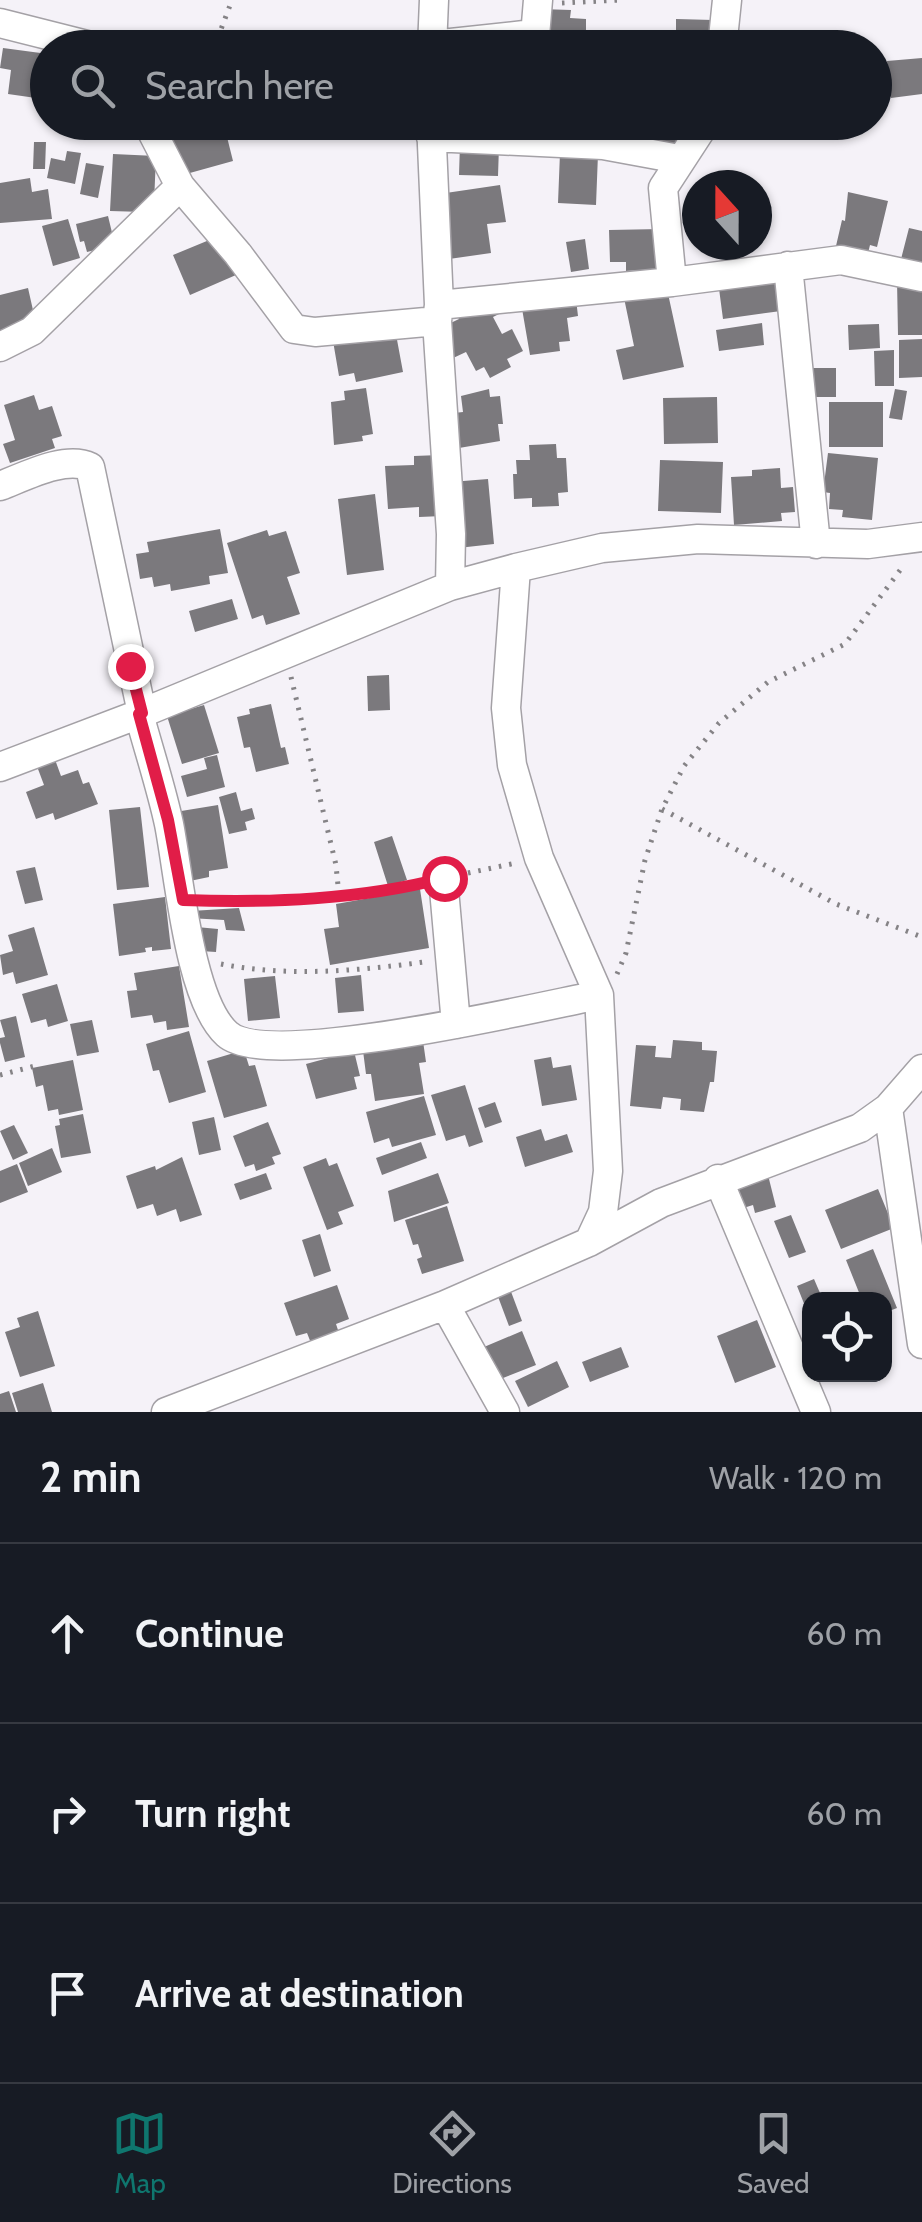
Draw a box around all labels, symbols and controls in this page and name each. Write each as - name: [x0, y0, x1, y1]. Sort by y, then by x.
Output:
- search box: [30, 30, 892, 140]
- icon: search: [65, 58, 120, 113]
- text: Search here: [145, 62, 334, 109]
- north arrow: [682, 170, 772, 260]
- route end: [108, 644, 154, 690]
- route start: [422, 856, 468, 902]
- map controls: [802, 1292, 892, 1382]
- button: locate: [802, 1292, 892, 1382]
- text: 2 min: [40, 1451, 141, 1503]
- text: Walk · 120 m: [709, 1458, 882, 1497]
- icon: ahead: [40, 1606, 95, 1661]
- text: Continue: [135, 1610, 284, 1657]
- text: 60 m: [806, 1614, 882, 1653]
- icon: right: [40, 1786, 95, 1841]
- text: Turn right: [135, 1790, 291, 1837]
- text: 60 m: [806, 1794, 882, 1833]
- icon: arrive: [40, 1966, 95, 2021]
- text: Arrive at destination: [135, 1970, 464, 2017]
- tab: Map: [112, 2106, 167, 2200]
- tab: Directions: [392, 2106, 512, 2200]
- tab: Saved: [737, 2106, 810, 2200]

